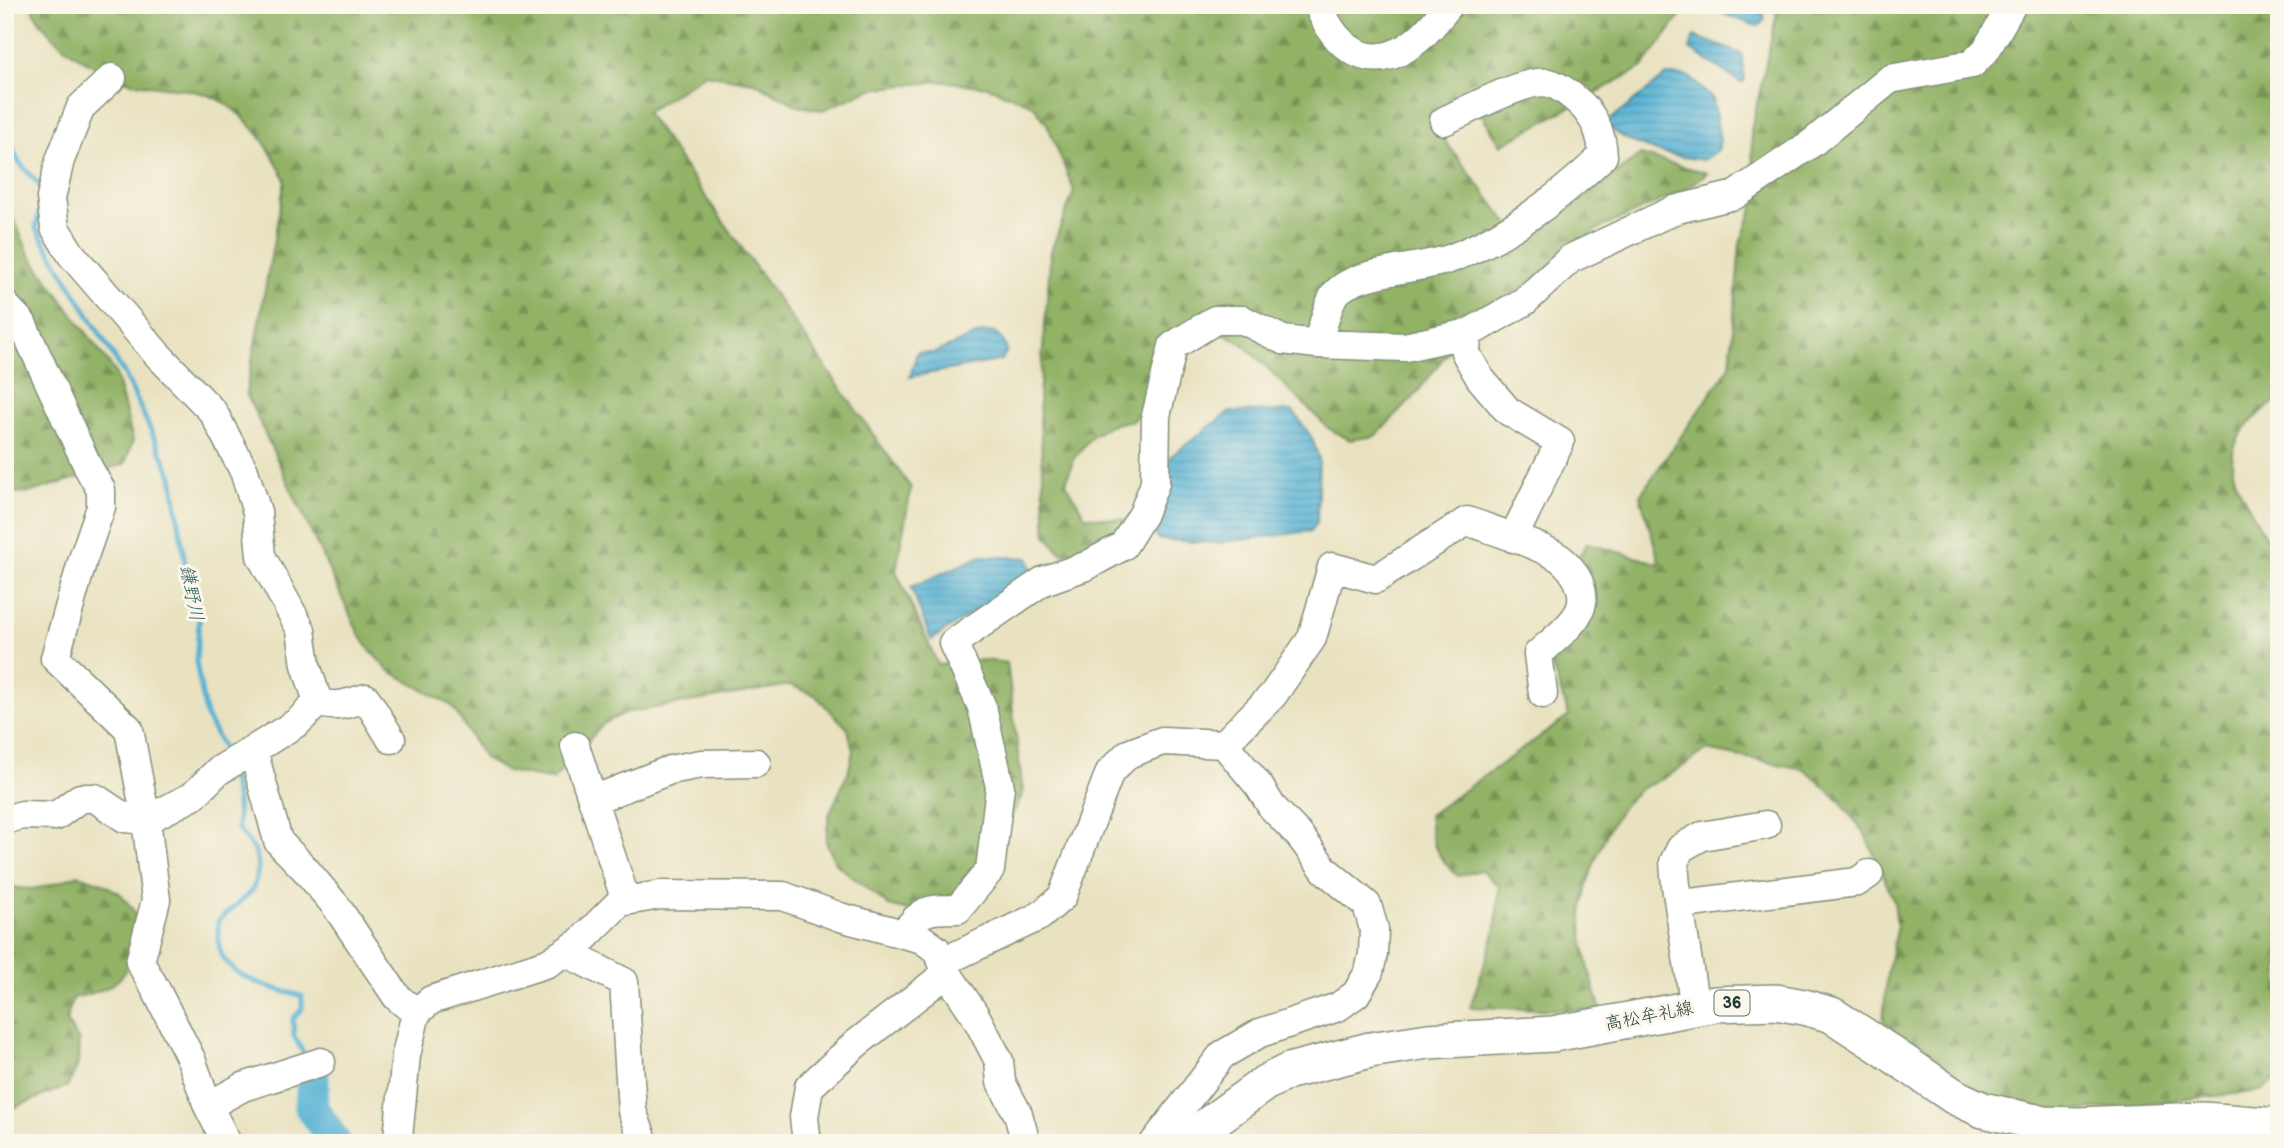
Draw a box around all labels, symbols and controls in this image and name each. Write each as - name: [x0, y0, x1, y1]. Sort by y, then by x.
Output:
- water label: 鎌野川: [174, 563, 208, 623]
- road number: 36: [1714, 990, 1750, 1015]
- street label: 高松牟礼線: [1603, 997, 1695, 1035]

